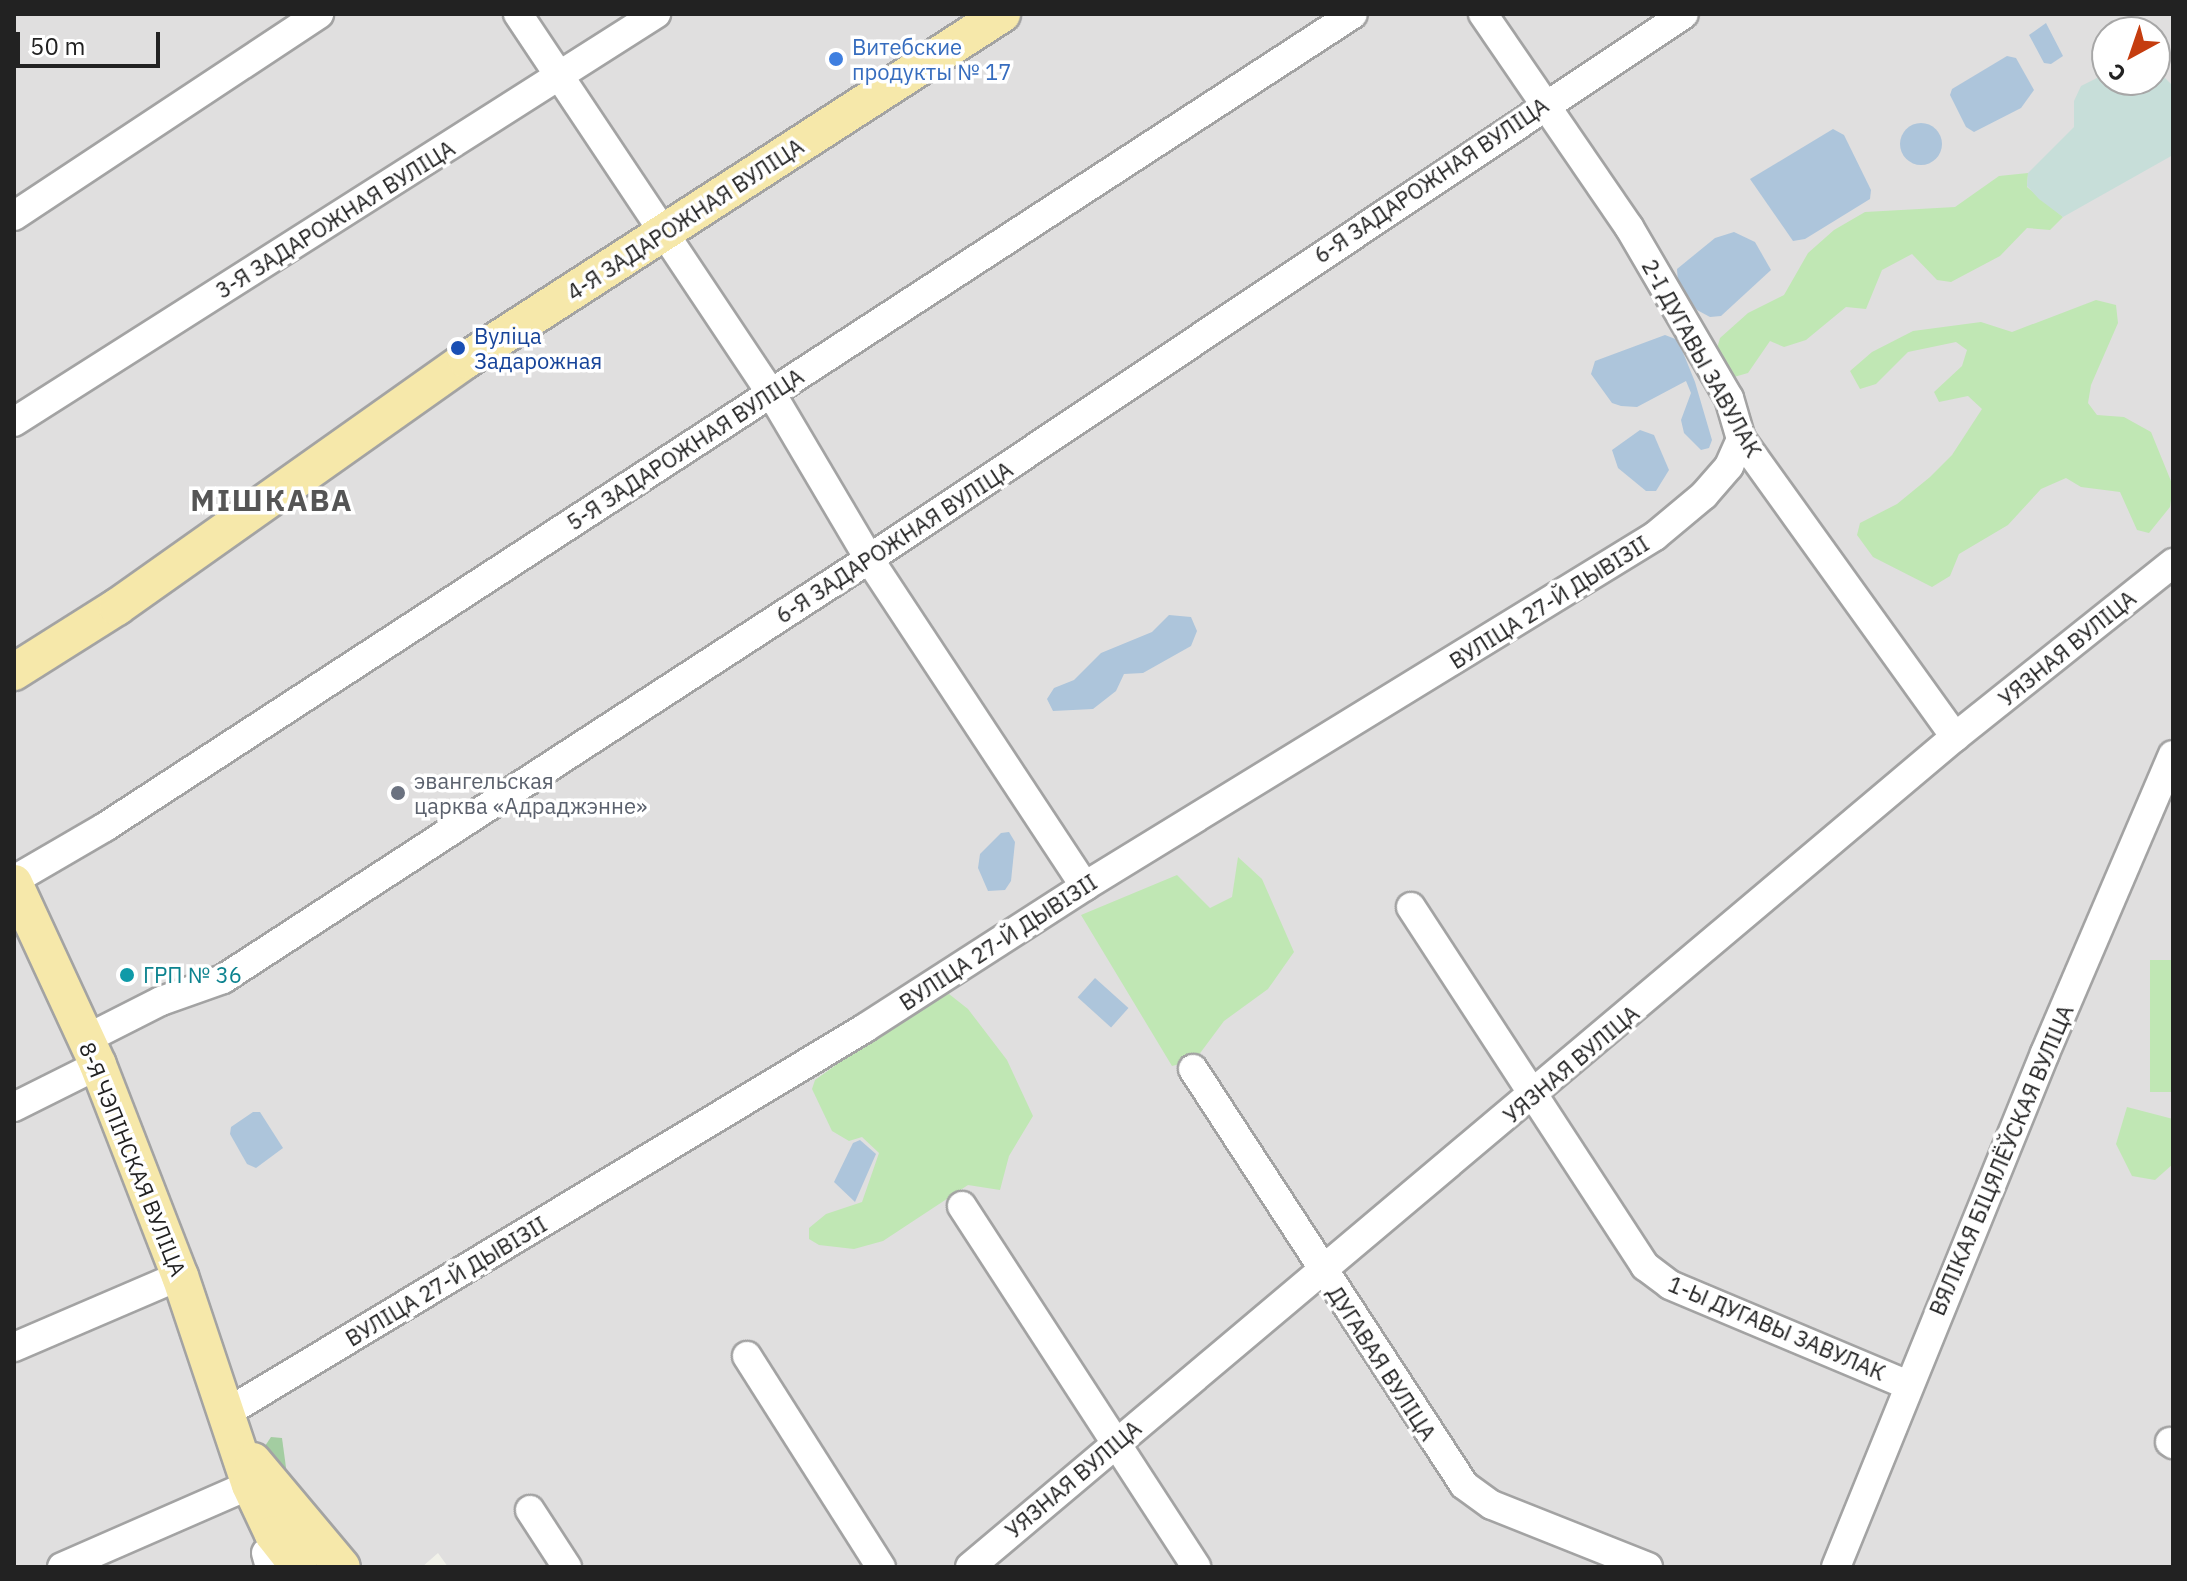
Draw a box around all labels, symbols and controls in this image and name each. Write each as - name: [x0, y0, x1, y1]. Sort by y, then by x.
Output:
- scale bar: [20, 16, 164, 66]
- north arrow: [2091, 16, 2171, 96]
- text: 50 m: [30, 30, 85, 62]
- place label: Витебские продукты № 17: [852, 33, 1011, 84]
- marker: Витебские продукты № 17: [827, 50, 845, 68]
- text: С: [2102, 58, 2131, 89]
- street label: 6-Я ЗАДАРОЖНАЯ ВУЛІЦА: [1309, 92, 1553, 268]
- street label: 4-Я ЗАДАРОЖНАЯ ВУЛІЦА: [562, 133, 808, 305]
- street label: 3-Я ЗАДАРОЖНАЯ ВУЛІЦА: [211, 134, 459, 304]
- street label: 2-І ДУГАВЫ ЗАВУЛАК: [1637, 254, 1767, 462]
- place label: Вуліца Задарожная: [474, 322, 602, 374]
- marker: Вуліца Задарожная: [449, 339, 467, 357]
- street label: 5-Я ЗАДАРОЖНАЯ ВУЛІЦА: [562, 363, 808, 535]
- street label: 6-Я ЗАДАРОЖНАЯ ВУЛІЦА: [771, 456, 1017, 628]
- district label: МІШКАВА: [190, 482, 354, 518]
- street label: ВУЛІЦА 27-Й ДЫВІЗІІ: [1444, 530, 1654, 674]
- street label: УЯЗНАЯ ВУЛІЦА: [1993, 585, 2141, 711]
- place label: эвангельская царква «Адраджэнне»: [414, 767, 647, 818]
- marker: эвангельская царква «Адраджэнне»: [389, 784, 407, 802]
- street label: ВУЛІЦА 27-Й ДЫВІЗІІ: [894, 868, 1102, 1016]
- place label: ГРП № 36: [143, 962, 242, 988]
- marker: ГРП № 36: [118, 966, 136, 984]
- street label: УЯЗНАЯ ВУЛІЦА: [1498, 1000, 1644, 1128]
- street label: ВЯЛІКАЯ БІЦЯЛЁЎСКАЯ ВУЛІЦА: [1923, 1001, 2079, 1319]
- street label: 8-Я ЧЭПІНСКАЯ ВУЛІЦА: [74, 1038, 192, 1280]
- street label: ВУЛІЦА 27-Й ДЫВІЗІІ: [341, 1210, 551, 1352]
- street label: 1-Ы ДУГАВЫ ЗАВУЛАК: [1664, 1270, 1890, 1386]
- street label: ДУГАВАЯ ВУЛІЦА: [1322, 1281, 1442, 1445]
- street label: УЯЗНАЯ ВУЛІЦА: [1000, 1415, 1146, 1543]

